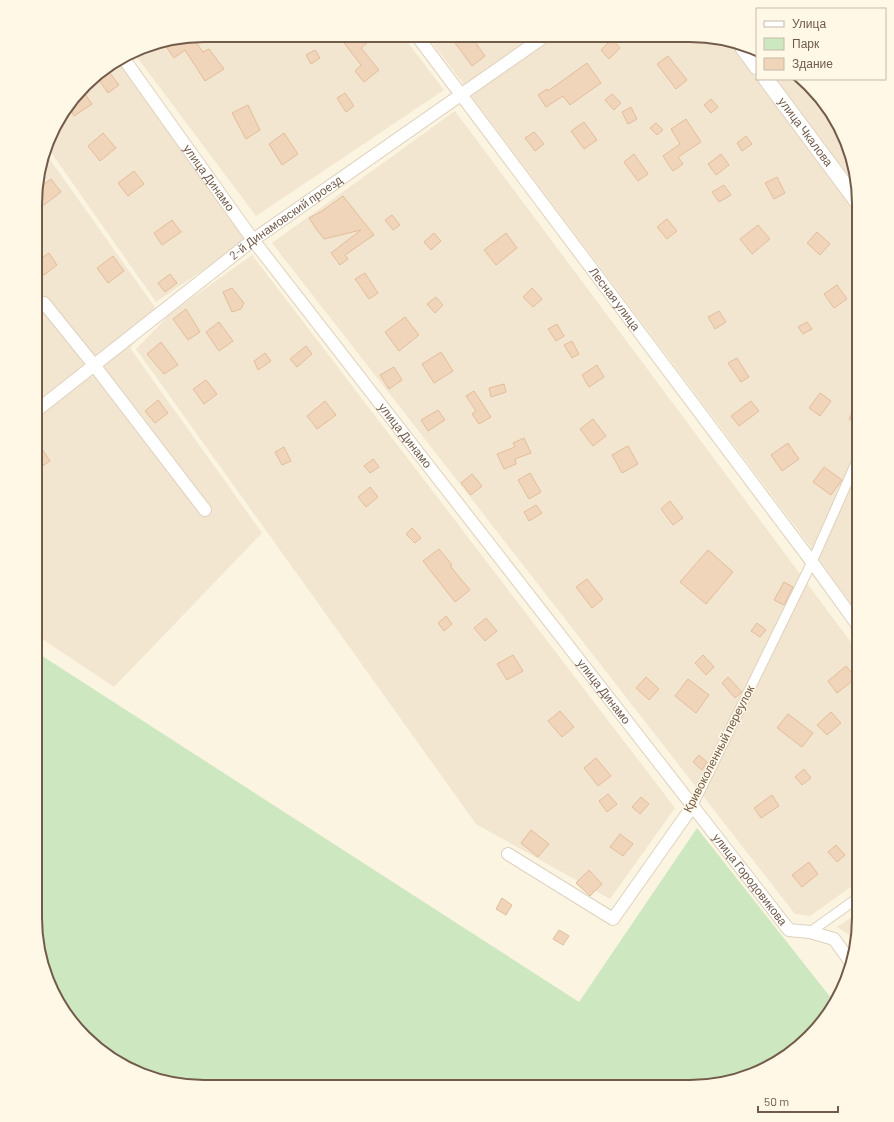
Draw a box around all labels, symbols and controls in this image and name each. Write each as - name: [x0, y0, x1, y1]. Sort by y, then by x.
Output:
- legend: [756, 8, 886, 80]
- text: Улица: [792, 16, 826, 31]
- text: Парк: [792, 36, 820, 51]
- text: Здание: [792, 56, 833, 71]
- street label: улица Чкалова: [775, 94, 837, 169]
- street label: улица Динамо: [180, 141, 238, 214]
- street label: 2-й Динамовский проезд: [226, 172, 345, 262]
- street label: Лесная улица: [587, 264, 644, 333]
- street label: улица Динамо: [375, 400, 436, 471]
- street label: улица Динамо: [574, 656, 634, 726]
- street label: Кривоколенный переулок: [680, 682, 758, 815]
- street label: улица Городовикова: [710, 830, 791, 928]
- scale bar: [758, 1088, 838, 1114]
- text: 50 m: [764, 1094, 789, 1108]

